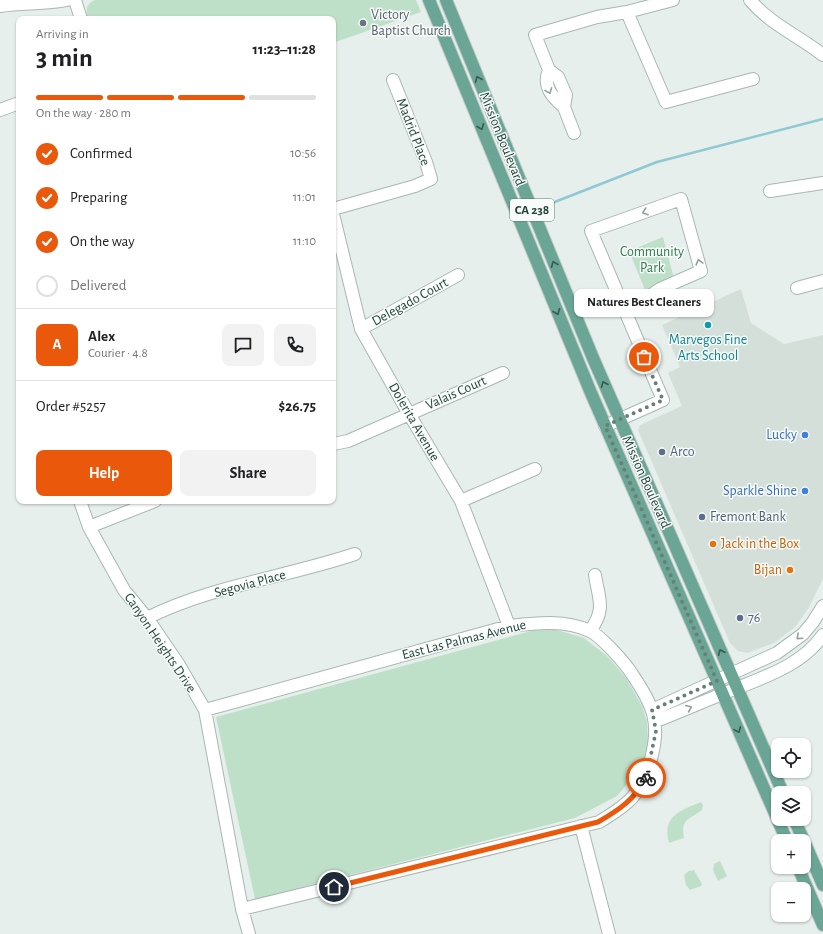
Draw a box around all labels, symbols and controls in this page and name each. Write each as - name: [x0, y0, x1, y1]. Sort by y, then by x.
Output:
- place label: Victory Baptist Church: [371, 8, 451, 38]
- marker: Victory Baptist Church: [358, 18, 368, 28]
- text: Arriving in: [36, 28, 89, 41]
- text: 11:23–11:28: [253, 42, 316, 57]
- text: 3 min: [36, 45, 93, 71]
- one-way arrow: [475, 75, 483, 82]
- one-way arrow: [545, 87, 553, 94]
- street label: Mission Boulevard: [477, 90, 527, 188]
- street label: Madrid Place: [394, 96, 432, 168]
- text: On the way · 280 m: [36, 107, 131, 120]
- one-way arrow: [476, 122, 484, 130]
- icon: check: [36, 143, 58, 165]
- text: Confirmed: [70, 146, 132, 161]
- text: 10:56: [290, 147, 316, 160]
- icon: check: [36, 187, 58, 209]
- text: Preparing: [70, 190, 127, 205]
- text: 11:01: [293, 191, 316, 204]
- road number: CA 238: [510, 199, 554, 221]
- one-way arrow: [641, 207, 648, 216]
- icon: check: [36, 231, 58, 253]
- text: On the way: [70, 234, 135, 249]
- text: 11:10: [293, 235, 316, 248]
- park label: Community Park: [620, 245, 684, 275]
- one-way arrow: [695, 259, 703, 266]
- one-way arrow: [551, 260, 559, 267]
- street label: Delegado Court: [370, 275, 451, 329]
- text: Delivered: [70, 278, 127, 293]
- callout: Natures Best Cleaners: [574, 289, 714, 317]
- text: Natures Best Cleaners: [587, 296, 701, 309]
- one-way arrow: [552, 307, 560, 315]
- marker: Marvegos Fine Arts School: [703, 320, 713, 330]
- button: chat: [222, 324, 264, 366]
- button: phone: [274, 324, 316, 366]
- text: Alex: [88, 329, 115, 344]
- place label: Marvegos Fine Arts School: [669, 333, 747, 363]
- text: A: [52, 337, 62, 352]
- pin: [627, 340, 661, 374]
- icon: bag: [633, 346, 655, 368]
- text: Courier · 4.8: [88, 347, 148, 360]
- street label: Valais Court: [424, 373, 489, 412]
- street label: Dolerita Avenue: [386, 380, 442, 464]
- one-way arrow: [601, 380, 609, 387]
- text: Order #5257: [36, 399, 106, 414]
- text: $26.75: [279, 399, 316, 414]
- place label: Lucky: [766, 428, 797, 442]
- marker: Lucky: [800, 430, 810, 440]
- street label: Mission Boulevard: [619, 434, 673, 530]
- place label: Arco: [670, 445, 695, 459]
- marker: Arco: [657, 447, 667, 457]
- button: Help: [36, 450, 172, 496]
- button: Share: [180, 450, 316, 496]
- place label: Sparkle Shine: [723, 484, 797, 498]
- marker: Sparkle Shine: [800, 486, 810, 496]
- place label: Fremont Bank: [710, 510, 787, 524]
- marker: Fremont Bank: [697, 512, 707, 522]
- place label: Jack in the Box: [721, 537, 799, 551]
- marker: Jack in the Box: [708, 539, 718, 549]
- place label: Bijan: [754, 563, 782, 577]
- marker: Bijan: [785, 565, 795, 575]
- street label: Segovia Place: [213, 568, 287, 600]
- street label: Canyon Heights Drive: [122, 591, 198, 695]
- place label: 76: [748, 611, 760, 625]
- marker: 76: [735, 613, 745, 623]
- street label: East Las Palmas Avenue: [400, 618, 528, 662]
- one-way arrow: [797, 632, 804, 639]
- one-way arrow: [718, 649, 726, 656]
- one-way arrow: [685, 705, 693, 713]
- one-way arrow: [733, 725, 741, 733]
- map controls: [771, 738, 811, 922]
- button: locate: [771, 738, 811, 778]
- courier: [626, 758, 666, 798]
- icon: bike: [635, 767, 657, 789]
- button: layers: [771, 786, 811, 826]
- button: +: [771, 834, 811, 874]
- pin: [317, 870, 351, 904]
- icon: home: [323, 876, 345, 898]
- button: −: [771, 882, 811, 922]

